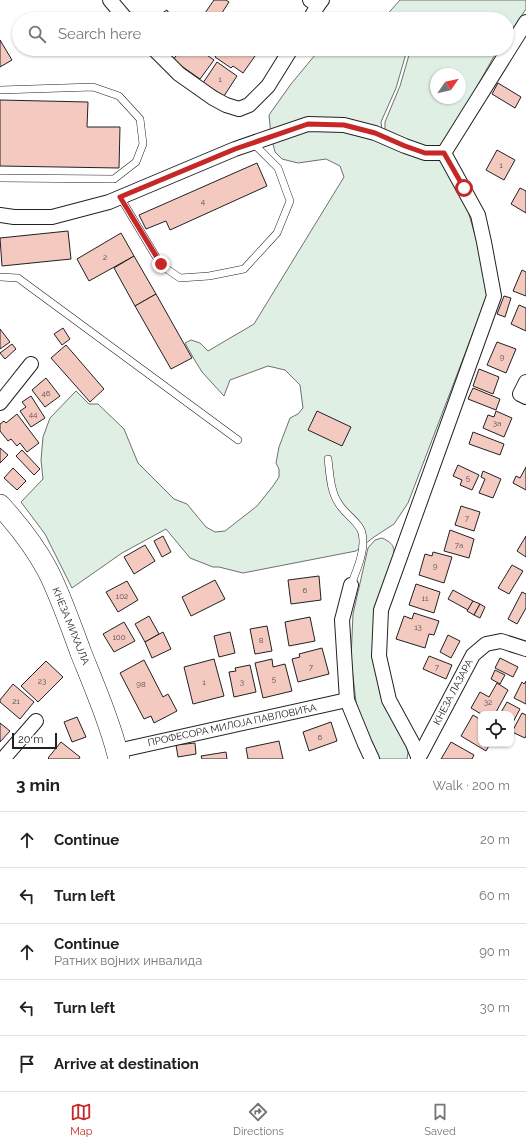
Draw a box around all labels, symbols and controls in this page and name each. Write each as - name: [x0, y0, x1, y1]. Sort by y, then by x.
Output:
- search box: [12, 12, 514, 56]
- icon: search: [26, 23, 48, 45]
- text: Search here: [58, 25, 141, 43]
- north arrow: [430, 68, 466, 104]
- house number: 1: [218, 74, 222, 84]
- house number: 1: [499, 160, 503, 170]
- route start: [455, 179, 473, 197]
- house number: 4: [201, 196, 206, 206]
- house number: 2: [103, 252, 107, 262]
- route end: [152, 255, 170, 273]
- house number: 9: [500, 352, 505, 362]
- house number: 46: [41, 388, 51, 398]
- house number: 44: [29, 409, 38, 419]
- house number: 3a: [493, 418, 501, 428]
- house number: 5: [466, 473, 471, 483]
- house number: 7: [465, 513, 470, 523]
- house number: 7a: [455, 540, 463, 550]
- house number: 9: [433, 561, 438, 571]
- house number: 6: [303, 585, 308, 595]
- street label: КНЕЗА МИХАЈЛА: [50, 586, 92, 666]
- house number: 102: [116, 591, 128, 601]
- house number: 11: [422, 593, 429, 603]
- house number: 13: [414, 622, 422, 632]
- house number: 100: [112, 632, 126, 642]
- house number: 8: [259, 635, 264, 645]
- street label: КНЕЗА ЛАЗАРА: [431, 657, 475, 727]
- house number: 7: [309, 662, 314, 672]
- house number: 7: [435, 662, 440, 672]
- house number: 5: [272, 674, 277, 684]
- house number: 23: [38, 676, 46, 686]
- house number: 1: [202, 677, 206, 687]
- house number: 3: [240, 677, 244, 687]
- house number: 98: [136, 679, 146, 689]
- house number: 21: [12, 696, 20, 706]
- house number: 32: [484, 697, 492, 707]
- street label: ПРОФЕСОРА МИЛОЈА ПАВЛОВИЋА: [147, 702, 318, 748]
- map controls: [478, 711, 514, 747]
- button: locate: [478, 711, 514, 747]
- scale bar: [12, 731, 57, 750]
- house number: 6: [318, 732, 323, 742]
- text: 20 m: [18, 733, 43, 746]
- text: 3 min: [16, 775, 60, 795]
- text: Walk · 200 m: [433, 778, 510, 793]
- icon: ahead: [16, 829, 38, 851]
- text: Continue: [54, 831, 119, 849]
- text: 20 m: [480, 832, 510, 847]
- icon: left: [16, 885, 38, 907]
- text: Turn left: [54, 887, 115, 905]
- text: 60 m: [479, 888, 510, 903]
- text: Continue: [54, 935, 119, 953]
- icon: ahead: [16, 941, 38, 963]
- text: 90 m: [479, 944, 510, 959]
- text: Ратних војних инвалида: [54, 953, 202, 968]
- icon: left: [16, 997, 38, 1019]
- text: Turn left: [54, 999, 115, 1017]
- text: 30 m: [480, 1000, 510, 1015]
- icon: arrive: [16, 1053, 38, 1075]
- text: Arrive at destination: [54, 1055, 199, 1073]
- tab: Map: [70, 1101, 93, 1138]
- tab: Directions: [233, 1101, 284, 1138]
- tab: Saved: [424, 1101, 456, 1138]

